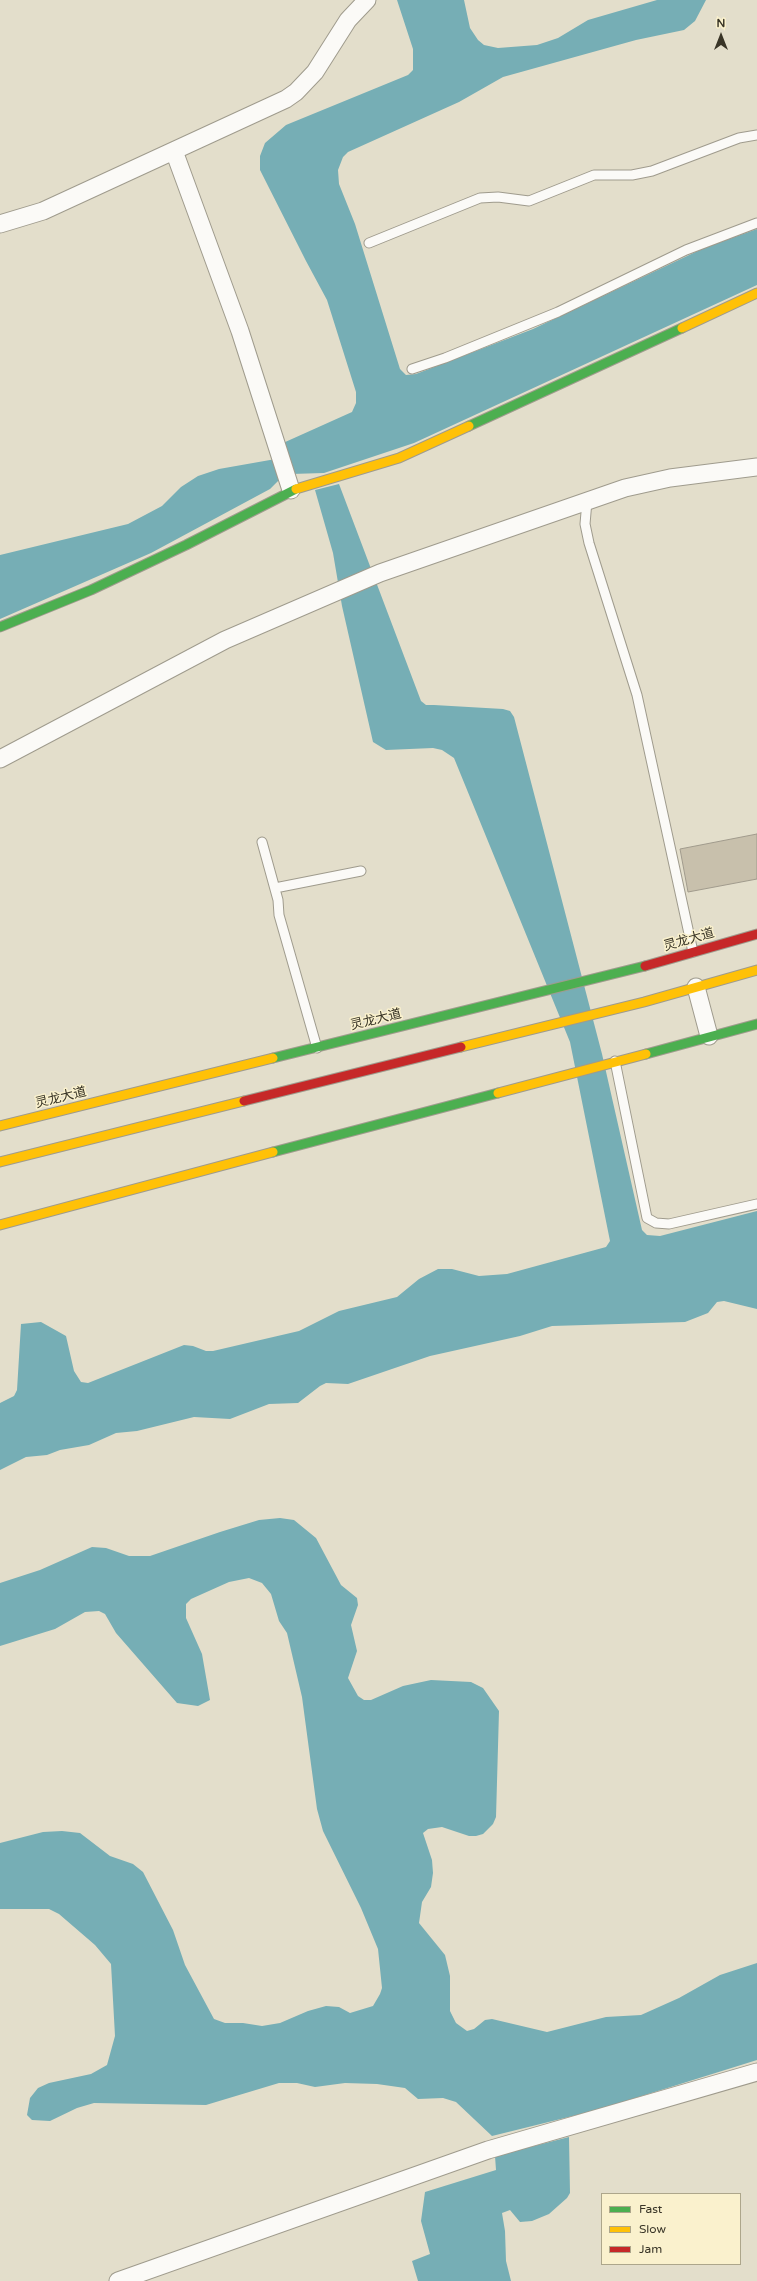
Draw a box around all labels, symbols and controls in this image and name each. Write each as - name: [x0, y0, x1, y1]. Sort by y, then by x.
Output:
- north arrow: [701, 16, 741, 56]
- text: N: [717, 17, 725, 30]
- street label: 灵龙大道: [662, 925, 716, 955]
- street label: 灵龙大道: [349, 1006, 403, 1034]
- street label: 灵龙大道: [34, 1084, 88, 1112]
- legend: [601, 2193, 741, 2265]
- text: Fast: [639, 2202, 662, 2216]
- text: Slow: [639, 2222, 666, 2236]
- text: Jam: [639, 2242, 662, 2256]

